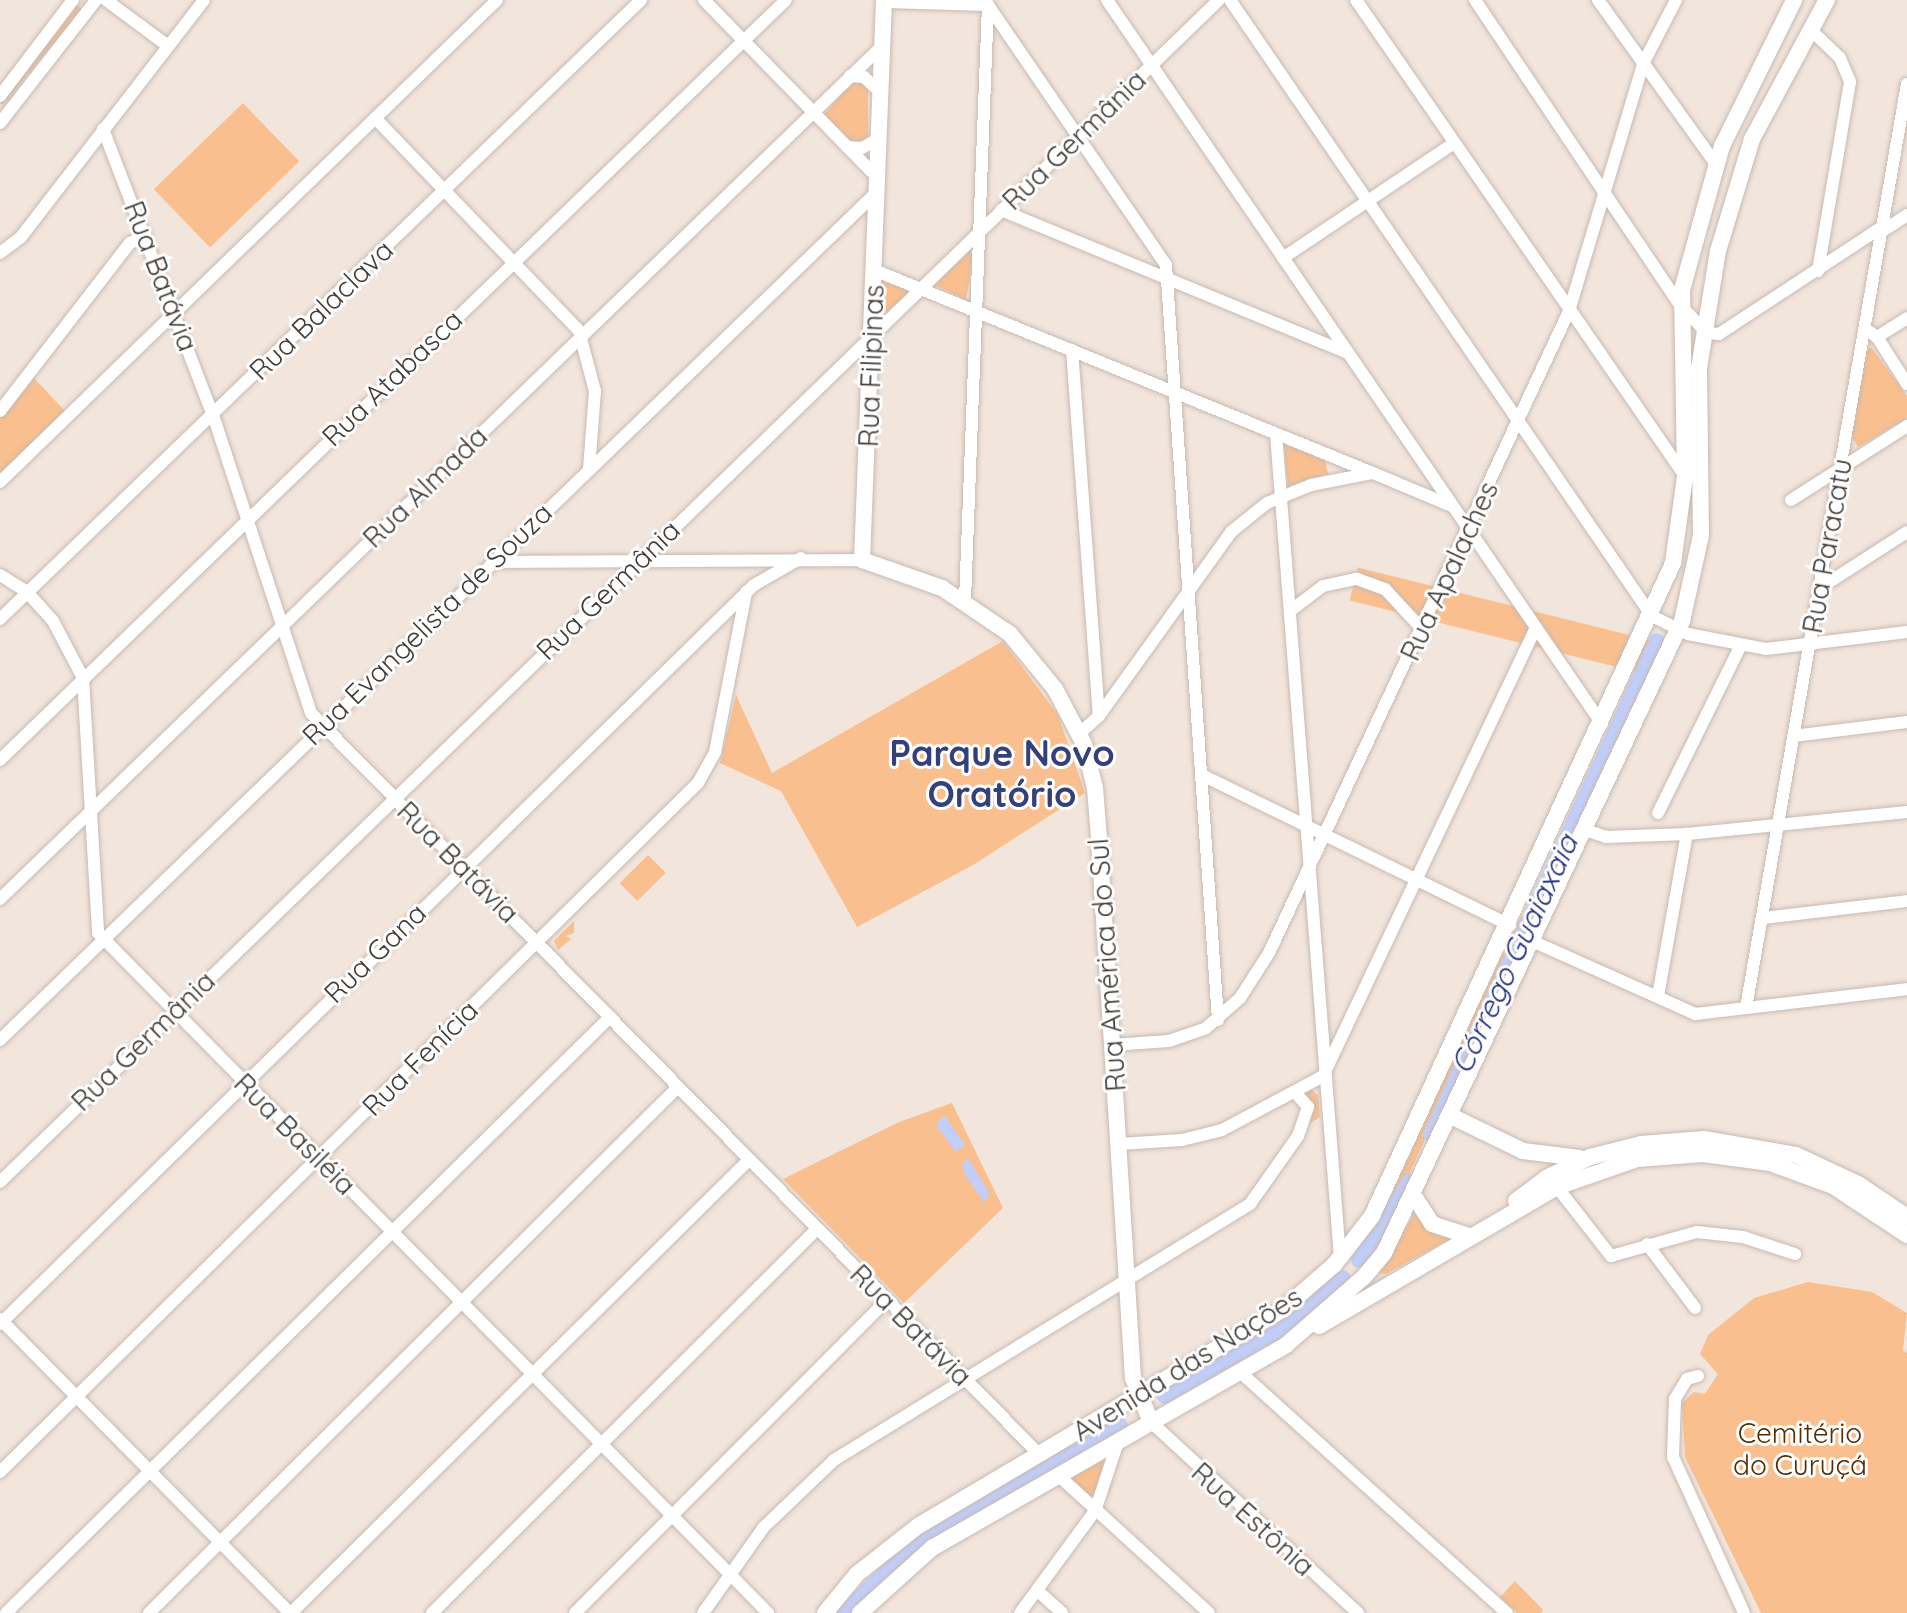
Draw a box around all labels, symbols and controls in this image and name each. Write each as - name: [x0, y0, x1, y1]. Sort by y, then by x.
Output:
- street label: Rua Germânia: [995, 63, 1153, 217]
- street label: Rua Batávia: [117, 196, 205, 356]
- street label: Rua Balaclava: [242, 233, 400, 387]
- street label: Rua Filipinas: [851, 284, 891, 448]
- street label: Rua Atabasca: [315, 303, 469, 453]
- street label: Rua Almada: [356, 419, 494, 555]
- street label: Rua Paracatu: [1795, 456, 1859, 636]
- street label: Rua Apalaches: [1393, 476, 1505, 666]
- street label: Rua Evangelista de Souza: [295, 496, 559, 752]
- street label: Rua Germânia: [529, 513, 687, 667]
- district label: Parque Novo Oratório: [889, 730, 1115, 815]
- street label: Rua Batávia: [390, 794, 526, 930]
- water label: Córrego Guaiaxaia: [1443, 829, 1585, 1079]
- street label: Rua América do Sul: [1081, 837, 1133, 1093]
- street label: Rua Gana: [317, 896, 433, 1010]
- street label: Rua Germânia: [64, 964, 222, 1118]
- street label: Rua Fenícia: [355, 993, 485, 1123]
- street label: Rua Basiléia: [227, 1066, 363, 1202]
- street label: Rua Batávia: [843, 1257, 979, 1393]
- street label: Avenida das Nações: [1066, 1280, 1308, 1448]
- park label: Cemitério do Curuçá: [1733, 1416, 1867, 1482]
- street label: Rua Estônia: [1185, 1455, 1321, 1583]

